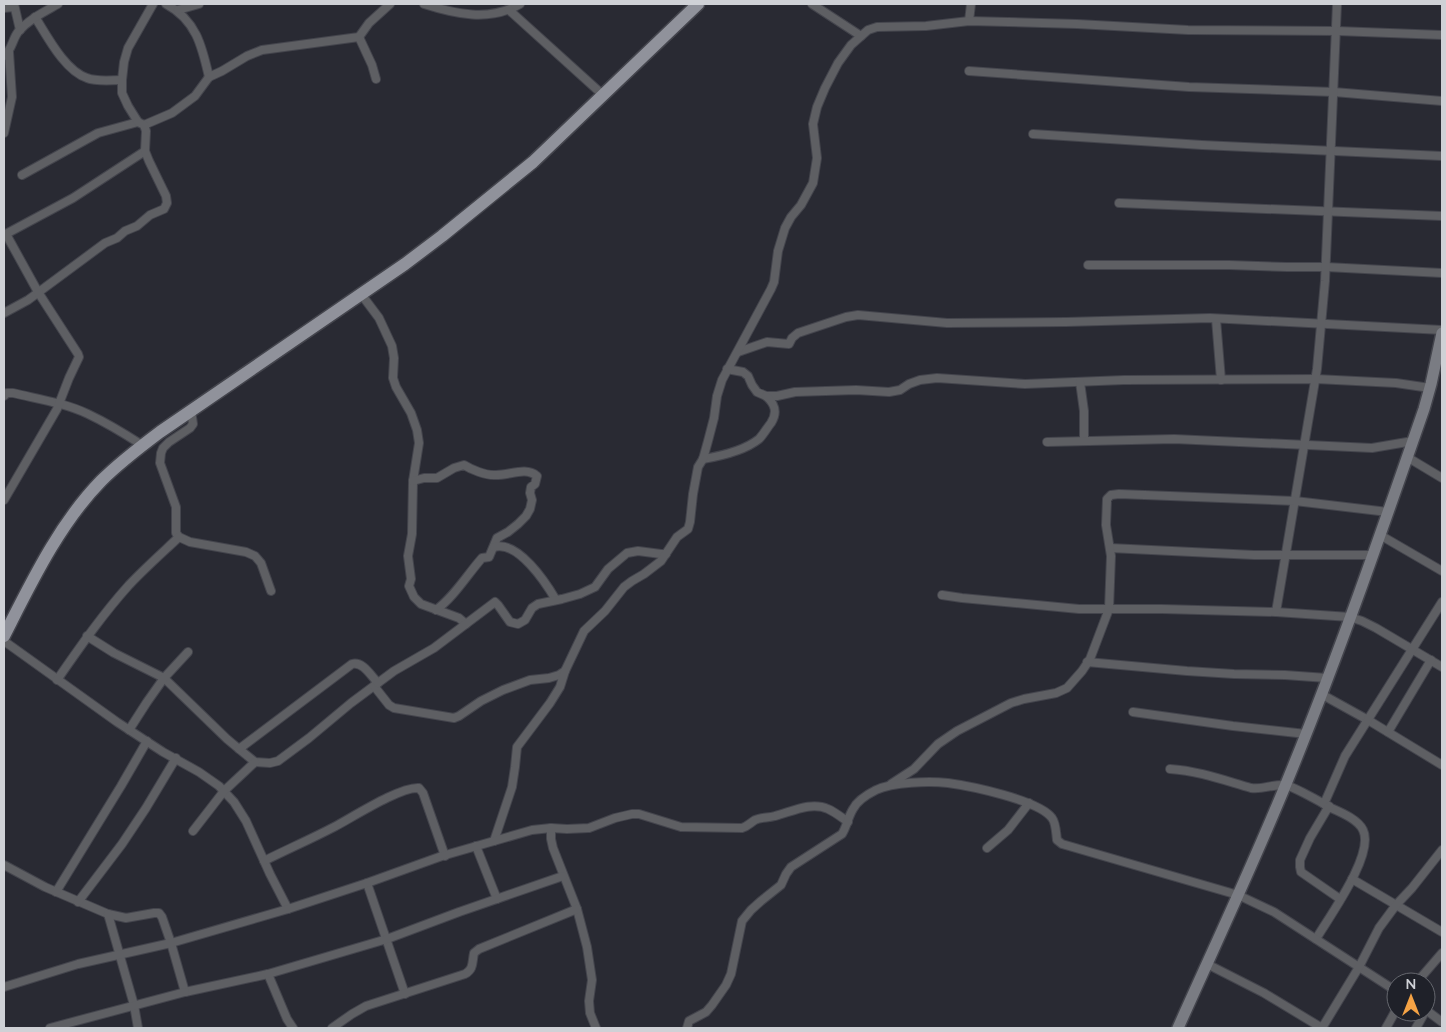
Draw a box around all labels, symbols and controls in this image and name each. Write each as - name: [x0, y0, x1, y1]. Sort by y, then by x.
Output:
- north arrow: [1386, 972, 1436, 1022]
- text: N: [1406, 975, 1416, 992]

